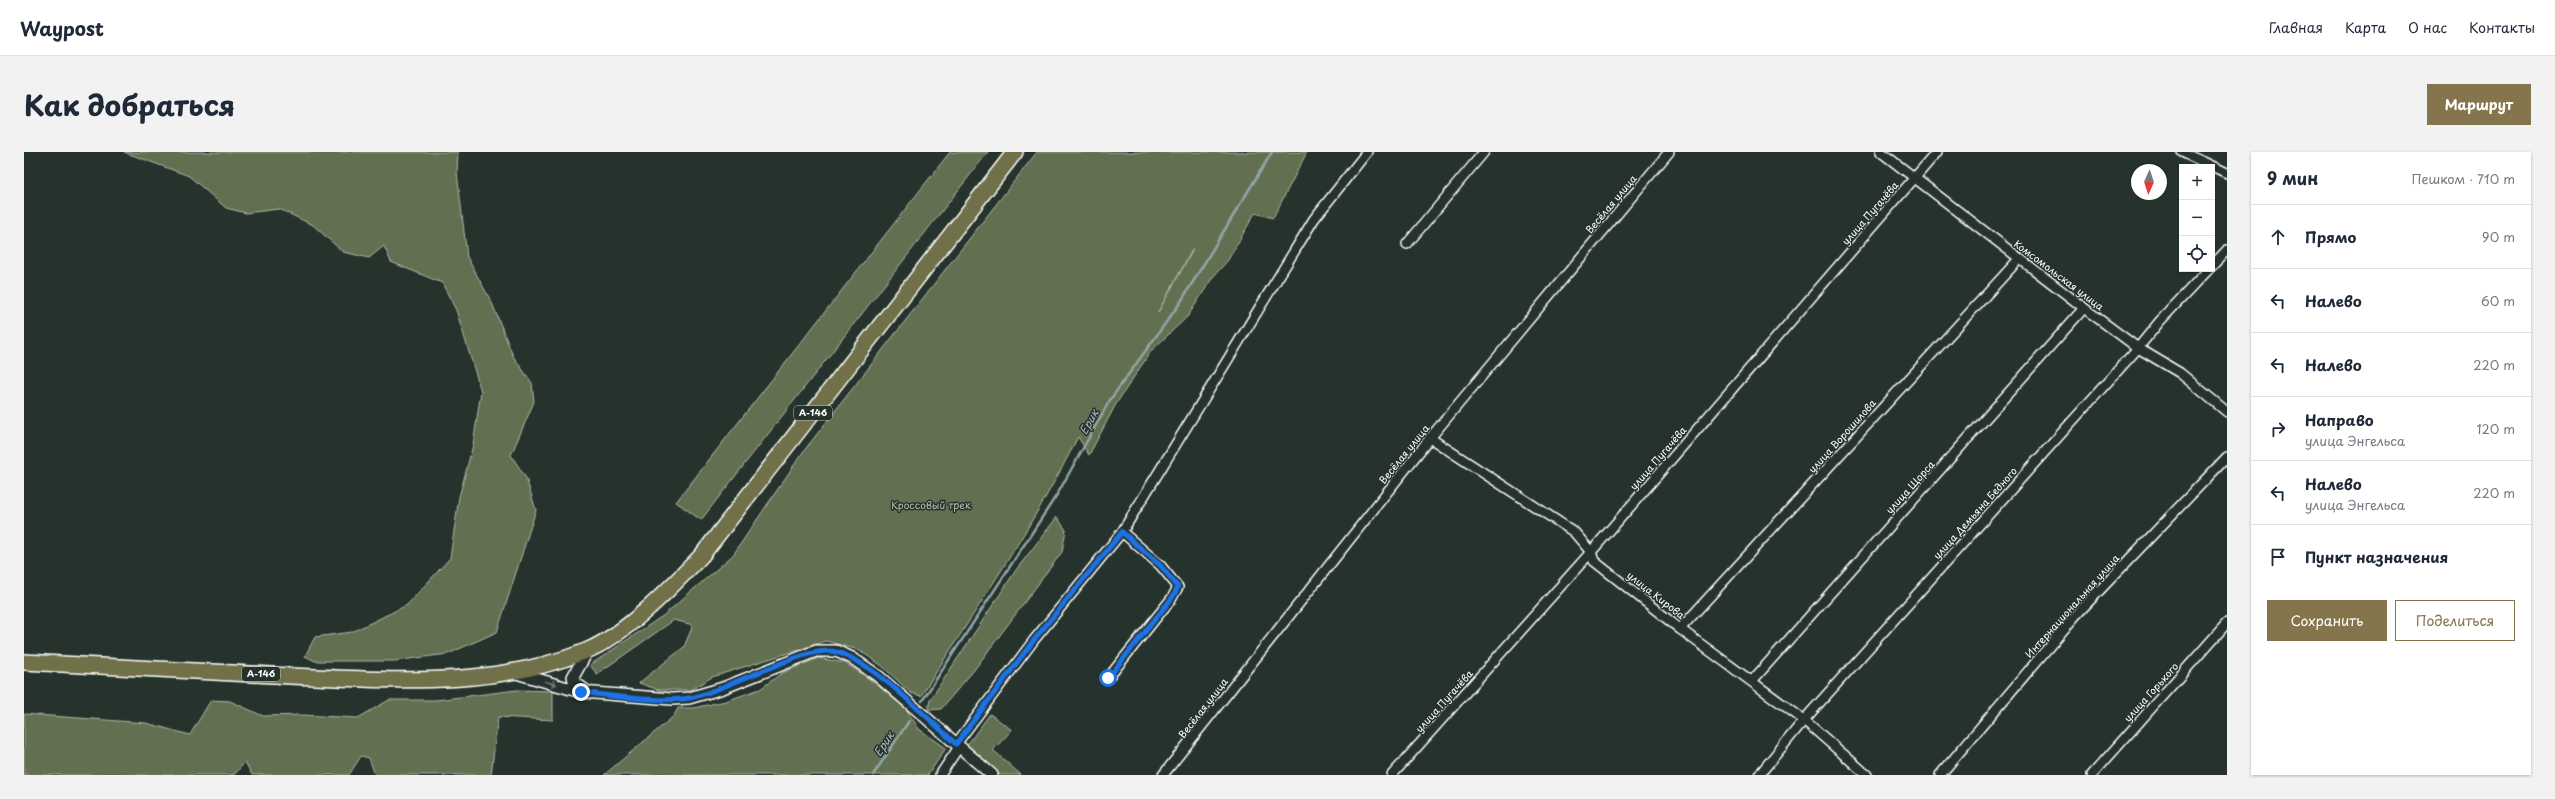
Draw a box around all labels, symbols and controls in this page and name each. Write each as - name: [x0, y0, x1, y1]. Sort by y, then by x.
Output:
- text: Waypost: [20, 14, 104, 42]
- text: Главная: [2269, 17, 2323, 38]
- text: Карта: [2345, 17, 2386, 38]
- text: О нас: [2408, 17, 2447, 38]
- text: Контакты: [2469, 17, 2535, 38]
- text: Как добраться: [24, 83, 235, 126]
- button: Маршрут: [2427, 84, 2531, 125]
- north arrow: [2131, 164, 2167, 200]
- map controls: [2179, 164, 2215, 272]
- button: +: [2179, 164, 2215, 200]
- text: 9 мин: [2267, 165, 2318, 191]
- text: Пешком · 710 m: [2412, 169, 2515, 188]
- street label: Весёлая улица: [1582, 171, 1640, 236]
- street label: улица Пугачёва: [1838, 177, 1903, 248]
- button: −: [2179, 200, 2215, 236]
- text: Прямо: [2305, 225, 2356, 248]
- icon: ahead: [2267, 226, 2289, 248]
- text: 90 m: [2482, 227, 2515, 246]
- street label: Комсомольская улица: [2011, 236, 2108, 314]
- button: locate: [2179, 236, 2215, 272]
- text: Налево: [2305, 289, 2362, 312]
- icon: left: [2267, 290, 2289, 312]
- text: 60 m: [2481, 291, 2515, 310]
- text: Налево: [2305, 353, 2362, 376]
- icon: left: [2267, 354, 2289, 376]
- text: 220 m: [2473, 355, 2515, 374]
- street label: улица Ворошилова: [1804, 395, 1879, 476]
- water label: Ерик: [1075, 405, 1103, 438]
- road number: А-146: [794, 406, 832, 420]
- text: Направо: [2305, 408, 2374, 431]
- icon: right: [2267, 418, 2289, 440]
- text: 120 m: [2476, 419, 2515, 438]
- street label: Весёлая улица: [1375, 420, 1433, 487]
- street label: улица Пугачёва: [1626, 422, 1691, 493]
- text: улица Энгельса: [2305, 431, 2405, 450]
- street label: улица Щорса: [1882, 456, 1938, 517]
- street label: улица Демьяна Бедного: [1929, 463, 2020, 562]
- text: Налево: [2305, 472, 2362, 495]
- icon: left: [2267, 482, 2289, 504]
- text: 220 m: [2473, 483, 2515, 502]
- text: улица Энгельса: [2305, 495, 2405, 514]
- park label: Кроссовый трек: [891, 497, 971, 512]
- text: Пункт назначения: [2305, 545, 2448, 568]
- icon: arrive: [2267, 546, 2289, 568]
- street label: Интернациональная улица: [2021, 550, 2123, 661]
- street label: улица Кирова: [1624, 567, 1689, 622]
- button: Сохранить: [2267, 600, 2387, 641]
- button: Поделиться: [2395, 600, 2515, 641]
- street label: улица Горького: [2120, 658, 2182, 725]
- street label: улица Пугачёва: [1411, 665, 1477, 736]
- road number: А-146: [242, 667, 280, 681]
- route start: [1099, 669, 1117, 687]
- street label: Весёлая улица: [1174, 674, 1231, 741]
- one-way arrow: [544, 680, 557, 687]
- route end: [572, 683, 590, 701]
- water label: Ерик: [869, 727, 899, 760]

